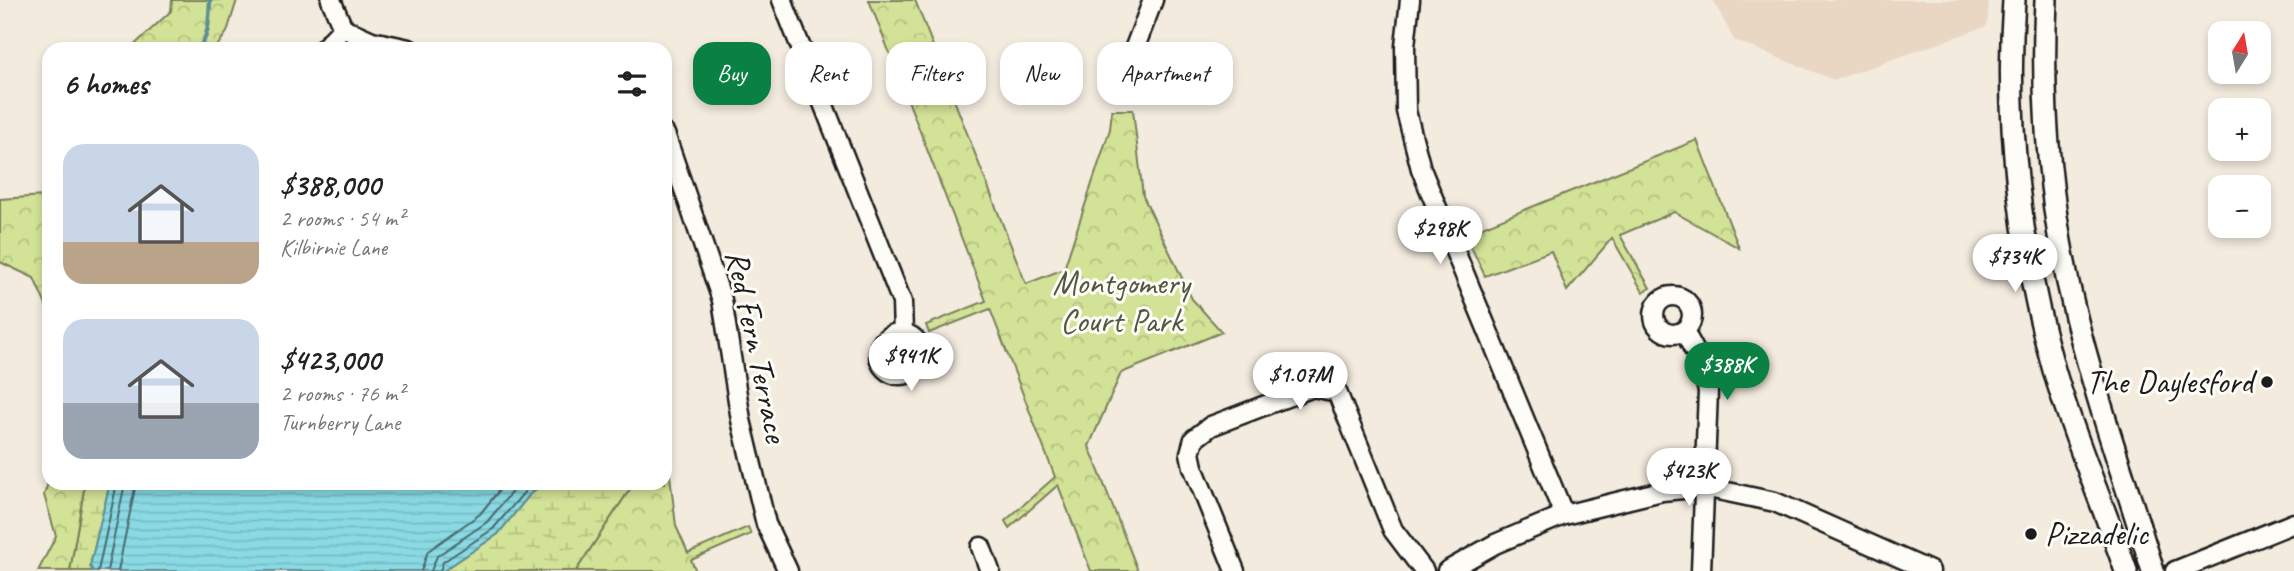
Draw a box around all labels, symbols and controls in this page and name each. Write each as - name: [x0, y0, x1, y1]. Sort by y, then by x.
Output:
- north arrow: [2208, 21, 2272, 84]
- map controls: [2208, 21, 2271, 238]
- chip: Buy: [693, 42, 771, 105]
- chip: Rent: [785, 42, 872, 105]
- chip: Filters: [886, 42, 986, 105]
- chip: New: [1000, 42, 1083, 105]
- chip: Apartment: [1097, 42, 1233, 105]
- text: 6 homes: [63, 65, 148, 103]
- icon: filters: [613, 65, 651, 103]
- button: +: [2208, 98, 2271, 161]
- text: $388,000: [280, 166, 380, 204]
- icon: home: [119, 172, 203, 256]
- button: −: [2208, 175, 2271, 238]
- text: 2 rooms · 54 m²: [280, 204, 404, 233]
- pin: $298K: [1391, 206, 1489, 266]
- text: $298K: [1414, 214, 1466, 243]
- text: Kilbirnie Lane: [280, 233, 387, 262]
- pin: $734K: [1966, 234, 2064, 294]
- text: $734K: [1989, 242, 2042, 271]
- street label: Red Fern Terrace: [716, 246, 798, 448]
- park label: Montgomery Court Park: [1053, 262, 1192, 342]
- pin: $941K: [862, 334, 960, 393]
- text: $423,000: [280, 341, 380, 379]
- text: $941K: [885, 341, 937, 370]
- pin: $388K: [1678, 342, 1776, 402]
- icon: home: [119, 347, 203, 431]
- text: $388K: [1700, 350, 1754, 379]
- pin: $1.07M: [1243, 352, 1357, 412]
- text: $1.07M: [1269, 360, 1331, 389]
- place label: The Daylesford: [2086, 361, 2258, 403]
- marker: The Daylesford: [2259, 374, 2275, 390]
- text: 2 rooms · 76 m²: [280, 379, 404, 408]
- text: Turnberry Lane: [280, 408, 400, 437]
- pin: $423K: [1640, 448, 1738, 508]
- text: $423K: [1662, 456, 1716, 485]
- place label: Pizzadelic: [2045, 513, 2149, 555]
- marker: Pizzadelic: [2023, 526, 2039, 542]

